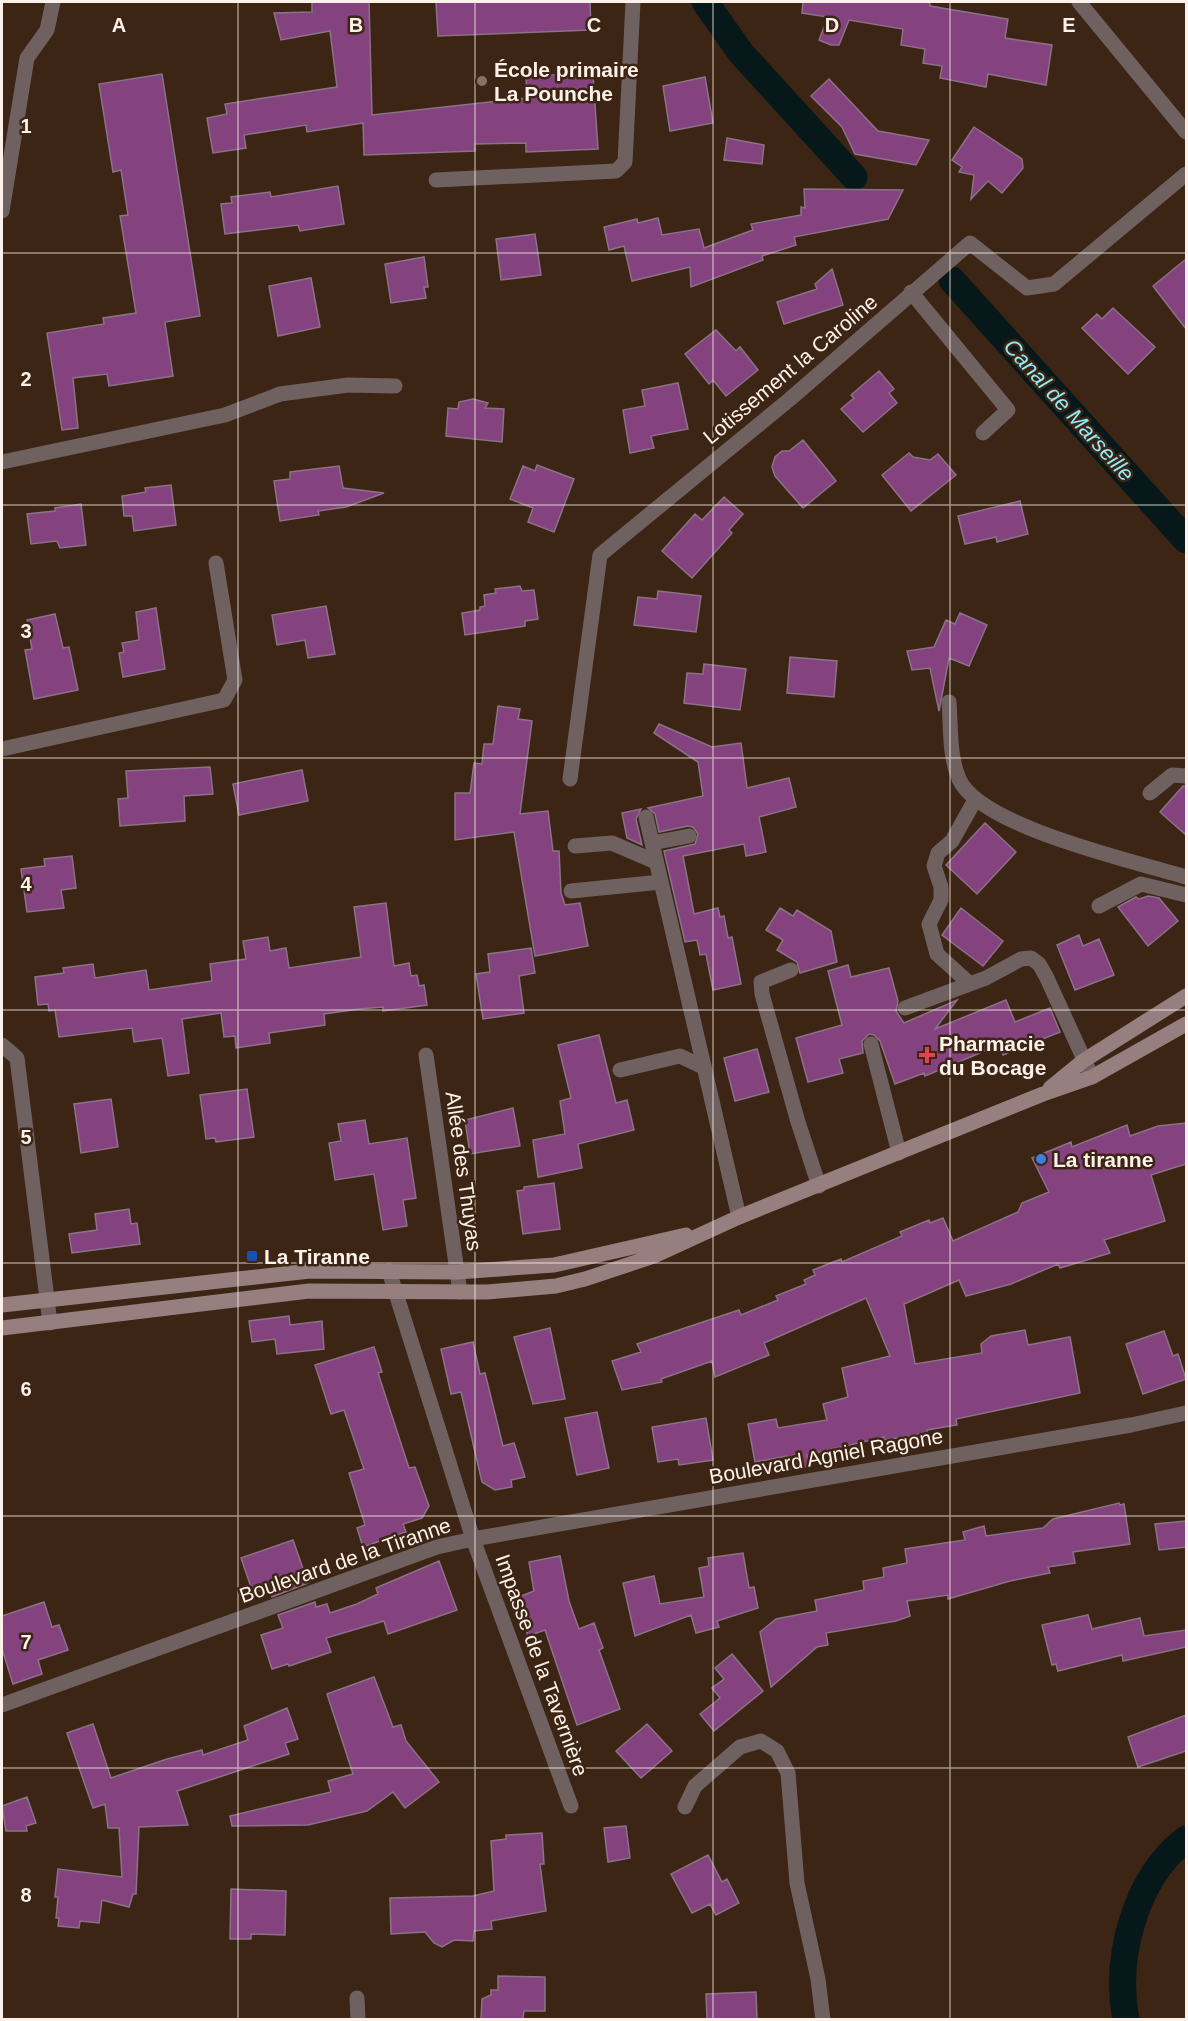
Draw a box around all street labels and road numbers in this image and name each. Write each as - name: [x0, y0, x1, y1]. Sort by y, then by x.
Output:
- street label: Lotissement la Caroline: [699, 290, 881, 448]
- street label: Allée des Thuyas: [441, 1090, 487, 1252]
- street label: Boulevard Agniel Ragone: [707, 1424, 945, 1488]
- street label: Boulevard de la Tiranne: [236, 1513, 454, 1607]
- street label: Impasse de la Tavernière: [491, 1551, 593, 1779]

